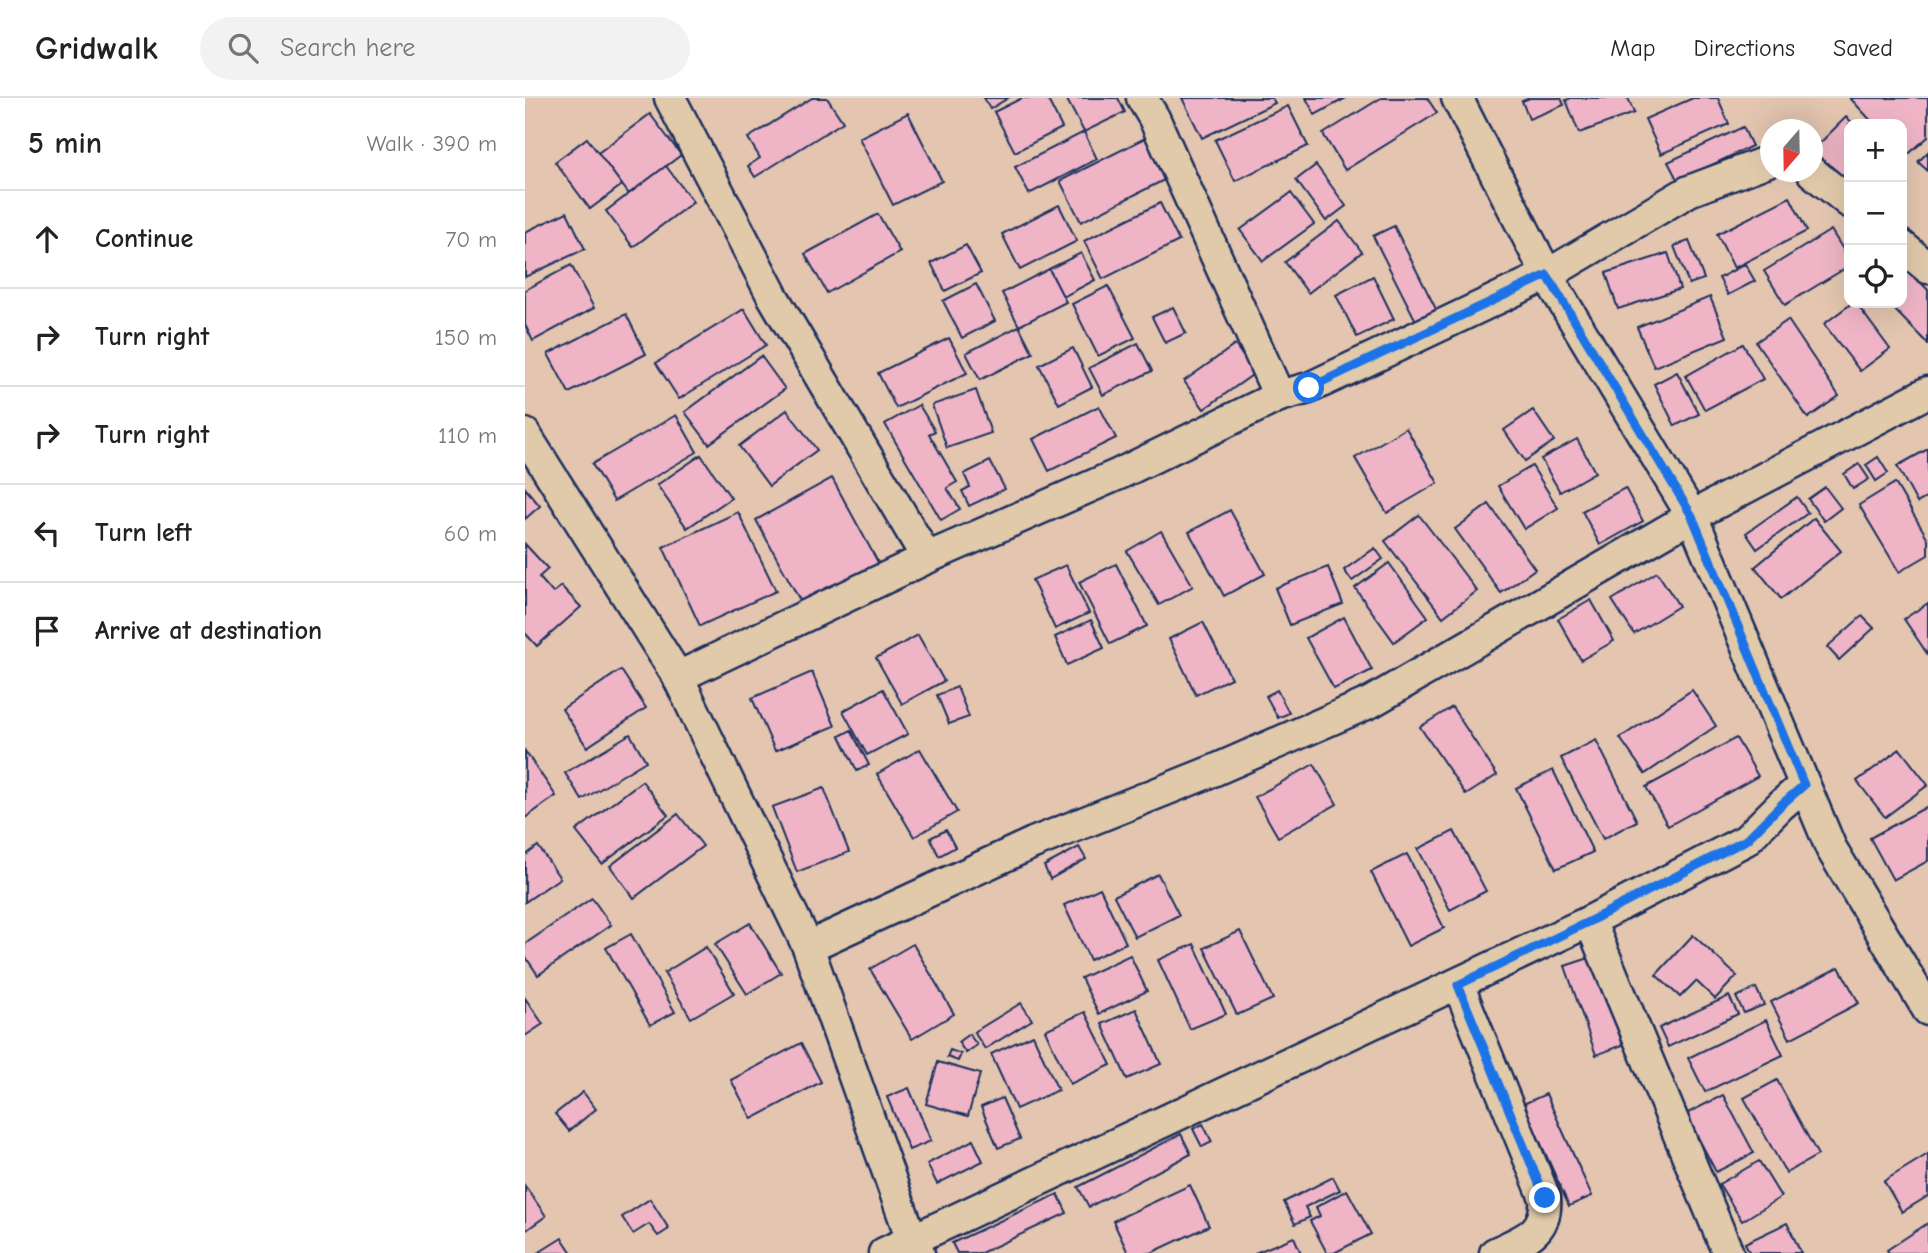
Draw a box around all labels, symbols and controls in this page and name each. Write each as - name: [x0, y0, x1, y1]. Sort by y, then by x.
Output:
- search box: [200, 17, 690, 80]
- text: Gridwalk: [35, 29, 158, 67]
- icon: search: [224, 29, 262, 67]
- text: Search here: [280, 33, 415, 63]
- text: Map: [1610, 34, 1656, 62]
- text: Directions: [1694, 34, 1795, 62]
- text: Saved: [1833, 34, 1893, 62]
- north arrow: [1760, 119, 1823, 182]
- map controls: [1844, 119, 1907, 308]
- button: +: [1844, 119, 1907, 182]
- text: 5 min: [28, 126, 102, 161]
- text: Walk · 390 m: [367, 130, 497, 157]
- button: −: [1844, 182, 1907, 245]
- icon: ahead: [28, 220, 66, 258]
- text: Continue: [95, 224, 193, 254]
- text: 70 m: [445, 226, 497, 253]
- button: locate: [1844, 245, 1907, 308]
- icon: right: [28, 318, 66, 356]
- text: Turn right: [95, 322, 209, 352]
- text: 150 m: [435, 324, 497, 351]
- route start: [1293, 372, 1324, 403]
- icon: right: [28, 416, 66, 454]
- text: Turn right: [95, 420, 209, 450]
- text: 110 m: [438, 422, 497, 449]
- icon: left: [28, 514, 66, 552]
- text: Turn left: [95, 518, 192, 548]
- text: 60 m: [444, 520, 497, 547]
- icon: arrive: [28, 612, 66, 650]
- text: Arrive at destination: [95, 616, 322, 646]
- route end: [1529, 1182, 1560, 1213]

